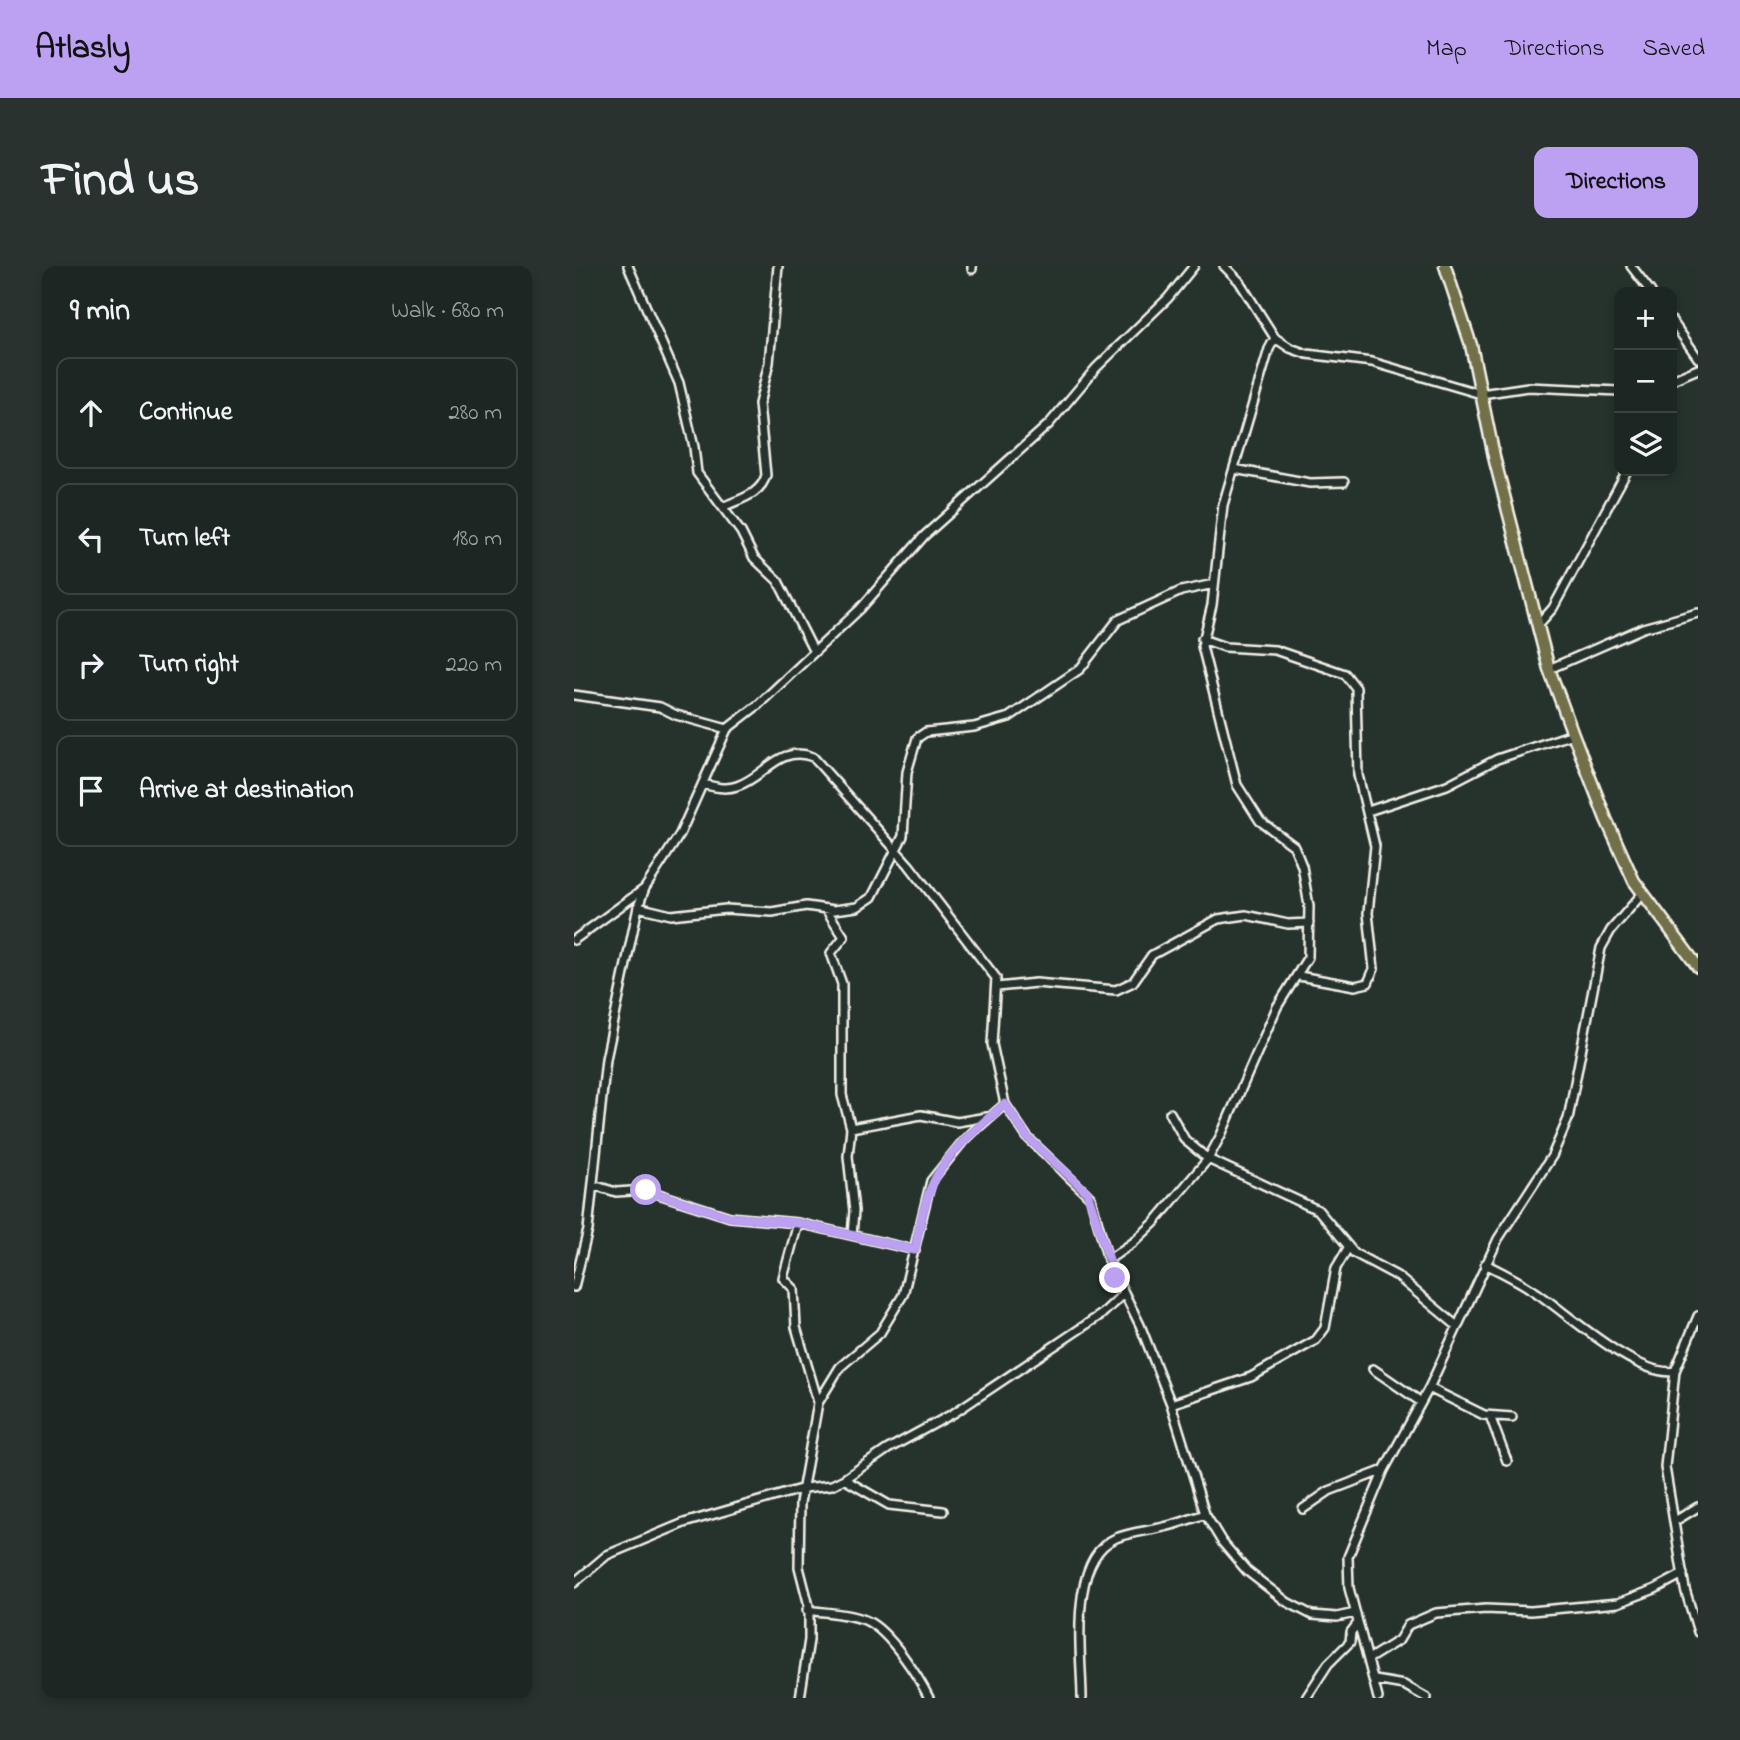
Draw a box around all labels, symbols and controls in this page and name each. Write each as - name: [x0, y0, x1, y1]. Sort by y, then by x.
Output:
- text: Atlasly: [35, 25, 130, 73]
- text: Map: [1426, 32, 1467, 67]
- text: Directions: [1505, 32, 1604, 67]
- text: Saved: [1642, 32, 1705, 67]
- text: Find us: [42, 146, 199, 218]
- button: Directions: [1534, 147, 1698, 218]
- map controls: [1614, 287, 1677, 476]
- button: +: [1614, 287, 1677, 350]
- text: 9 min: [70, 290, 130, 334]
- text: Walk · 680 m: [391, 295, 504, 328]
- button: −: [1614, 350, 1677, 413]
- icon: ahead: [72, 394, 110, 432]
- text: Continue: [139, 394, 232, 432]
- text: 280 m: [448, 397, 502, 430]
- button: layers: [1614, 413, 1677, 476]
- icon: left: [72, 520, 110, 558]
- text: Turn left: [139, 520, 230, 558]
- text: 180 m: [453, 523, 502, 556]
- icon: right: [72, 646, 110, 684]
- text: Turn right: [139, 646, 239, 684]
- text: 220 m: [446, 649, 502, 682]
- icon: arrive: [72, 772, 110, 810]
- text: Arrive at destination: [139, 772, 354, 810]
- route start: [630, 1174, 661, 1205]
- route end: [1099, 1262, 1130, 1293]

